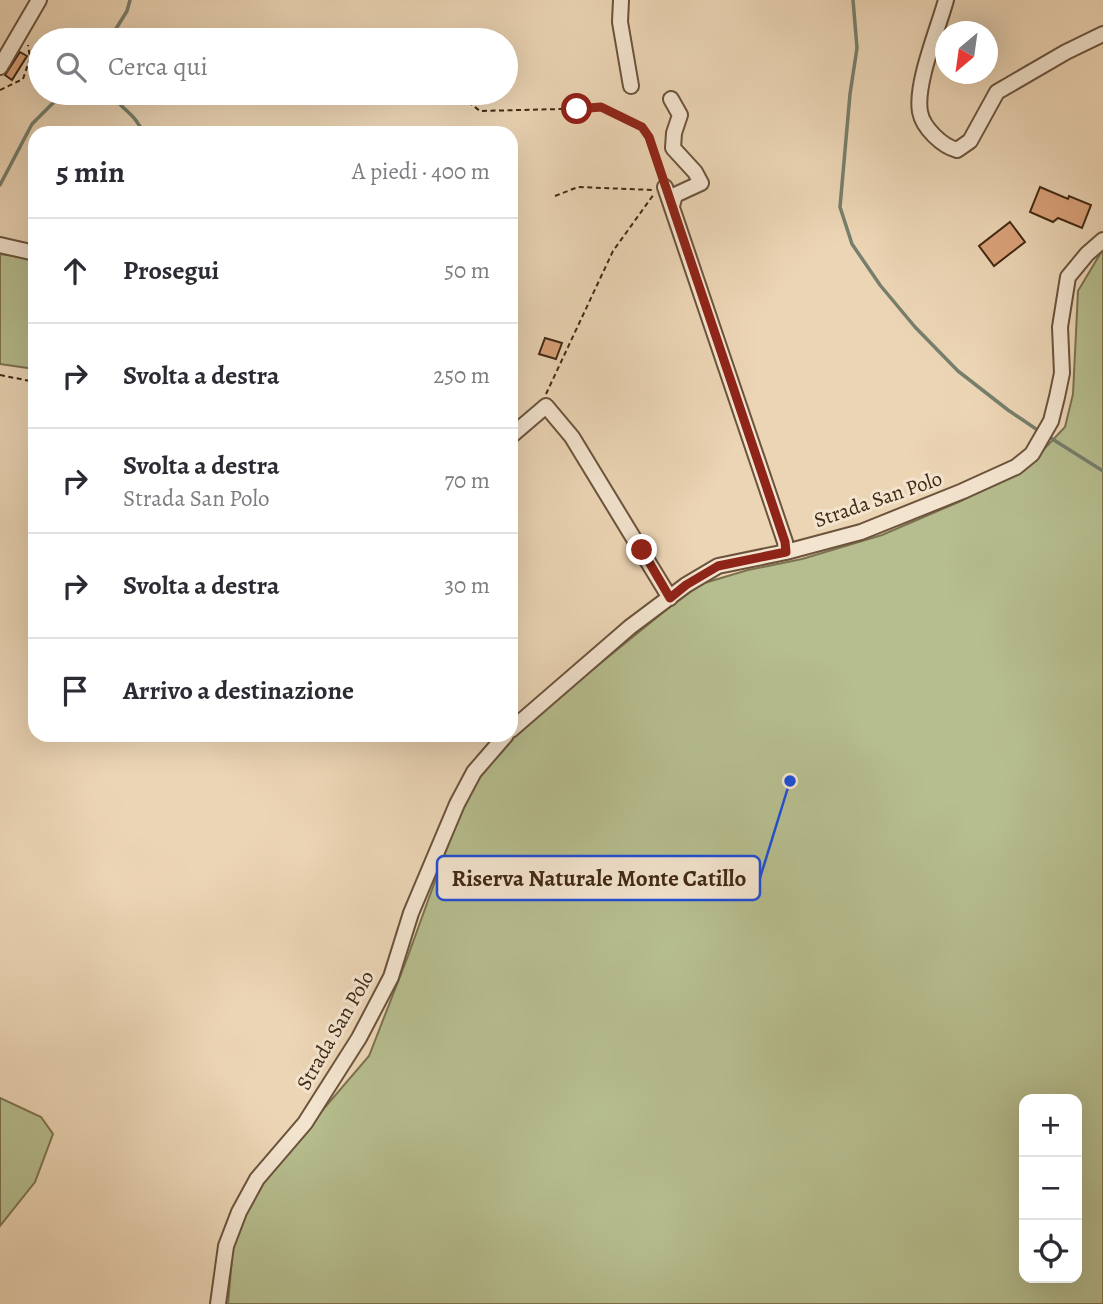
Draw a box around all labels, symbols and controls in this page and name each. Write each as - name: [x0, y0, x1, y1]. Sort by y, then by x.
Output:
- north arrow: [935, 21, 998, 84]
- search box: [28, 28, 518, 105]
- icon: search: [52, 48, 90, 86]
- text: Cerca qui: [108, 49, 208, 84]
- route start: [561, 93, 592, 124]
- text: 5 min: [56, 152, 125, 192]
- text: A piedi · 400 m: [352, 156, 490, 187]
- icon: ahead: [56, 252, 94, 290]
- text: Prosegui: [123, 253, 219, 288]
- text: 50 m: [444, 255, 490, 286]
- icon: right: [56, 357, 94, 395]
- text: Svolta a destra: [123, 358, 280, 393]
- text: 250 m: [433, 360, 490, 391]
- text: Svolta a destra: [123, 448, 280, 483]
- icon: right: [56, 462, 94, 500]
- street label: Strada San Polo: [810, 464, 946, 534]
- text: 70 m: [444, 465, 490, 496]
- text: Strada San Polo: [123, 483, 269, 514]
- route end: [626, 534, 657, 565]
- icon: right: [56, 567, 94, 605]
- text: Svolta a destra: [123, 568, 280, 603]
- text: 30 m: [444, 570, 490, 601]
- icon: arrive: [56, 672, 94, 710]
- text: Arrivo a destinazione: [123, 673, 354, 708]
- callout: Riserva Naturale Monte Catillo: [437, 856, 760, 900]
- text: Riserva Naturale Monte Catillo: [452, 863, 747, 894]
- street label: Strada San Polo: [289, 965, 381, 1095]
- map controls: [1019, 1094, 1082, 1283]
- button: +: [1019, 1094, 1082, 1157]
- button: −: [1019, 1157, 1082, 1220]
- button: locate: [1019, 1220, 1082, 1283]

